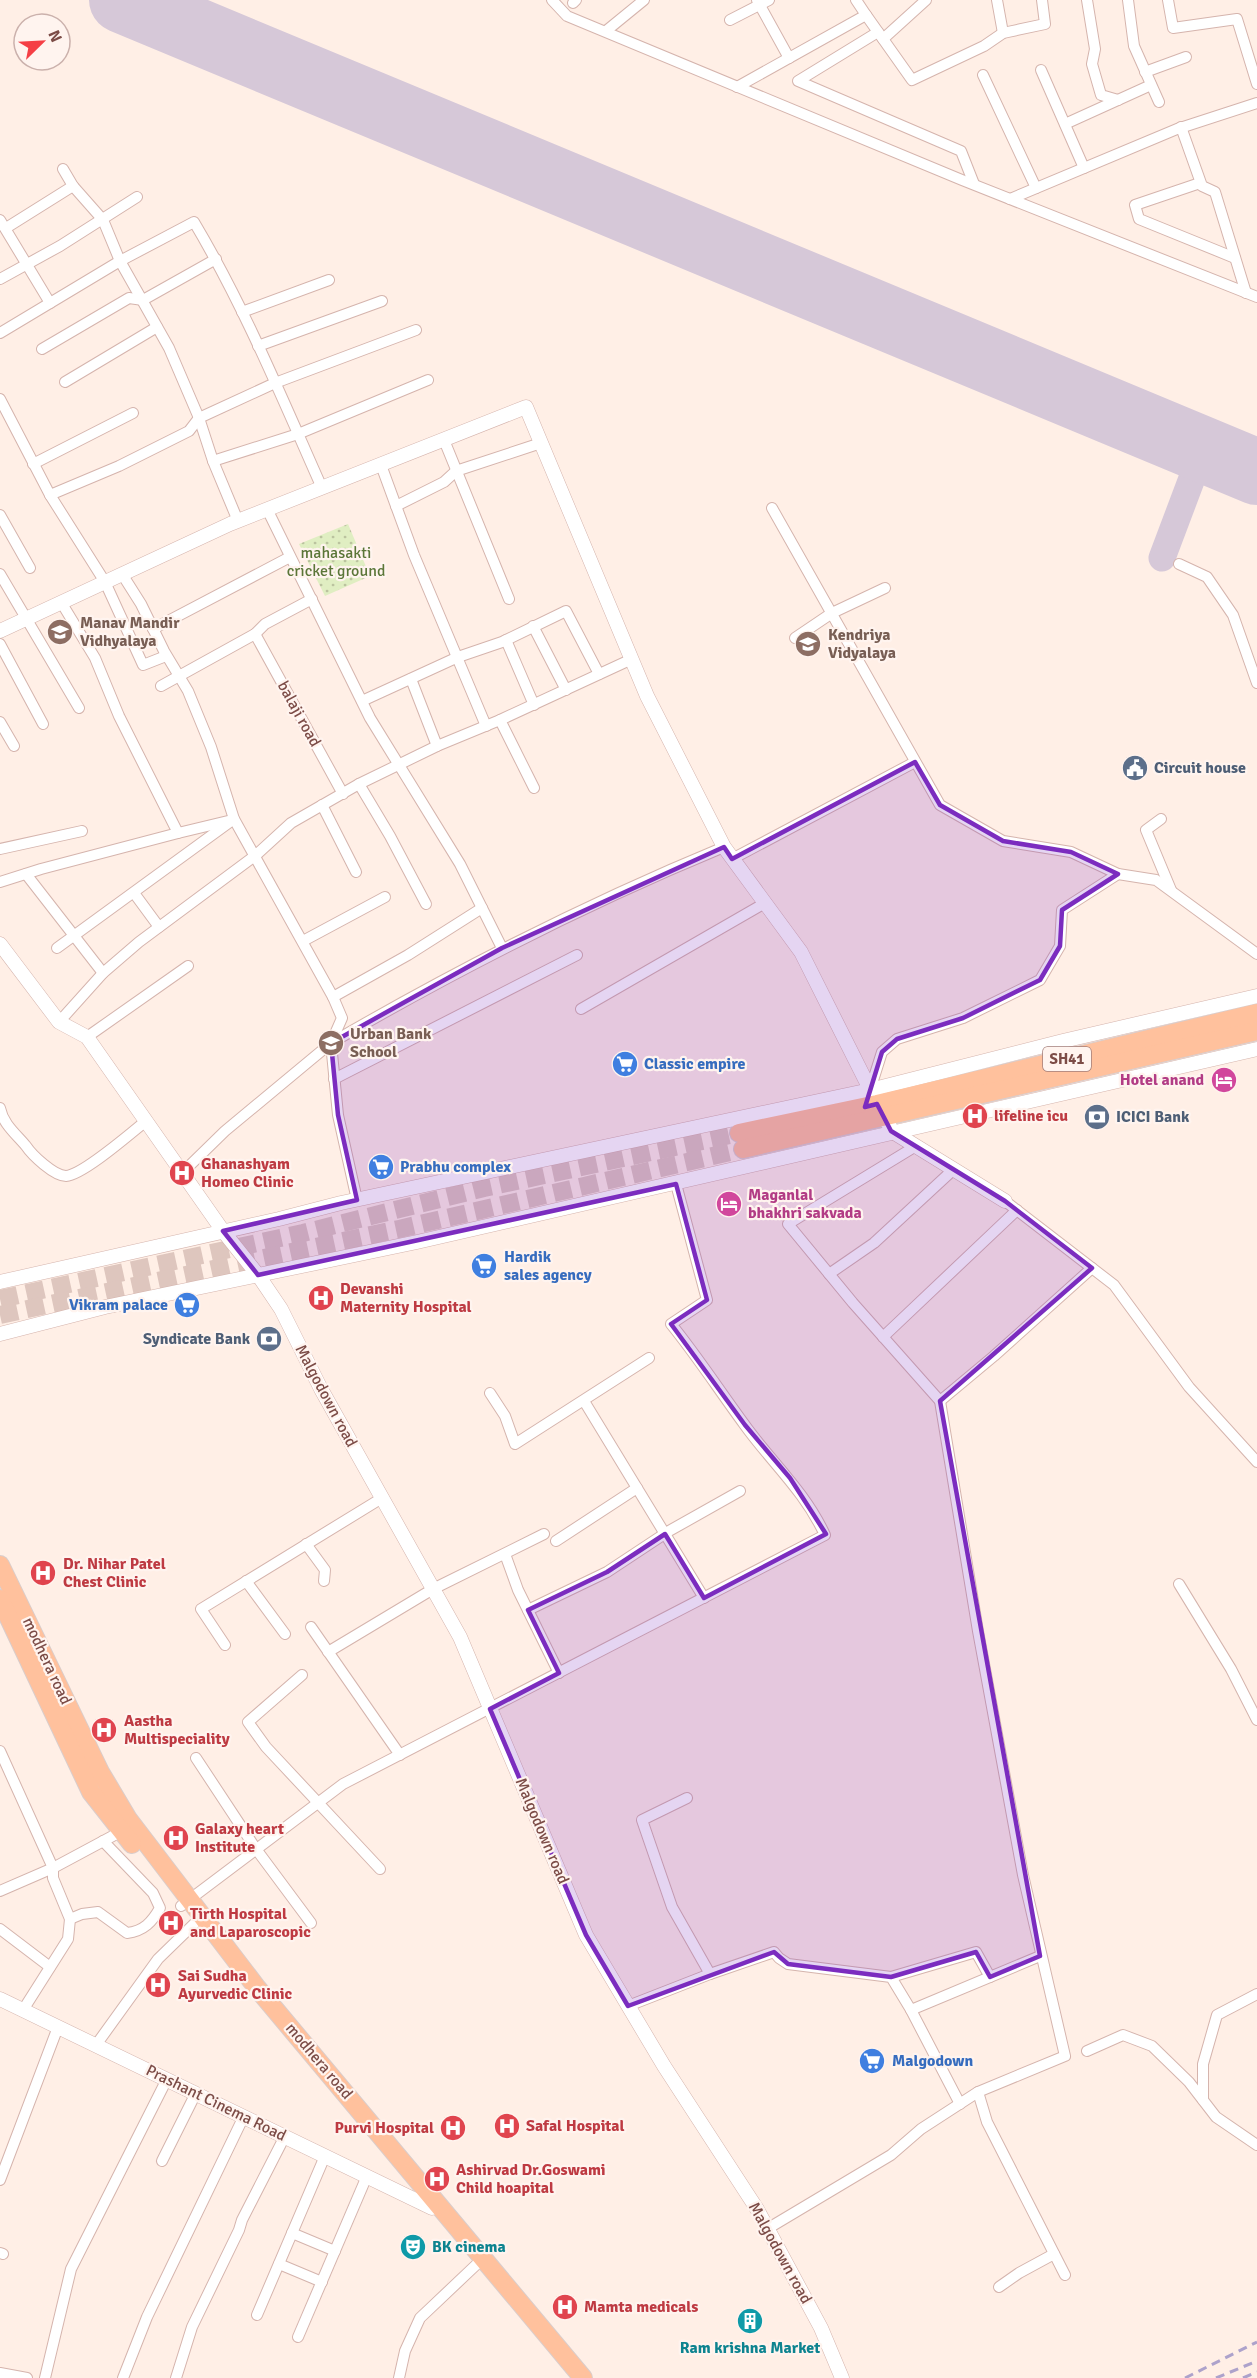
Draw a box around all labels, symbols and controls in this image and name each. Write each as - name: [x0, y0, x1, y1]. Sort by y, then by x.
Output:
- north arrow: [12, 12, 72, 72]
- text: N: [43, 27, 66, 45]
- park label: mahasakti cricket ground: [287, 543, 385, 581]
- place label: Manav Mandir Vidhyalaya: [80, 613, 180, 651]
- school or university icon: Manav Mandir Vidhyalaya: [45, 617, 75, 647]
- place label: Kendriya Vidyalaya: [828, 625, 896, 663]
- school or university icon: Kendriya Vidyalaya: [793, 629, 823, 659]
- street label: balaji road: [273, 678, 325, 750]
- public building icon: Circuit house: [1120, 753, 1150, 783]
- place label: Circuit house: [1154, 758, 1246, 778]
- place label: Urban Bank School: [350, 1024, 432, 1062]
- school or university icon: Urban Bank School: [316, 1028, 346, 1058]
- road number: SH41: [1043, 1047, 1091, 1071]
- supermarket icon: Classic empire: [610, 1049, 640, 1079]
- place label: Classic empire: [644, 1054, 746, 1074]
- hotel icon: Hotel anand: [1209, 1065, 1239, 1095]
- place label: Hotel anand: [1120, 1070, 1204, 1090]
- hospital icon: lifeline icu: [960, 1101, 990, 1131]
- bank icon: ICICI Bank: [1082, 1102, 1112, 1132]
- place label: lifeline icu: [994, 1106, 1068, 1126]
- place label: ICICI Bank: [1116, 1107, 1190, 1127]
- supermarket icon: Prabhu complex: [366, 1152, 396, 1182]
- place label: Ghanashyam Homeo Clinic: [201, 1154, 294, 1192]
- place label: Prabhu complex: [400, 1157, 511, 1177]
- hospital icon: Ghanashyam Homeo Clinic: [167, 1158, 197, 1188]
- place label: Maganlal bhakhri sakvada: [748, 1185, 862, 1223]
- hotel icon: Maganlal bhakhri sakvada: [714, 1189, 744, 1219]
- place label: Hardik sales agency: [504, 1247, 592, 1285]
- supermarket icon: Hardik sales agency: [469, 1251, 499, 1281]
- place label: Devanshi Maternity Hospital: [340, 1279, 472, 1317]
- hospital icon: Devanshi Maternity Hospital: [306, 1283, 336, 1313]
- supermarket icon: Vikram palace: [172, 1290, 202, 1320]
- place label: Vikram palace: [69, 1295, 168, 1315]
- bank icon: Syndicate Bank: [254, 1324, 284, 1354]
- place label: Syndicate Bank: [143, 1329, 251, 1349]
- street label: Malgodown road: [291, 1341, 361, 1451]
- place label: Dr. Nihar Patel Chest Clinic: [63, 1554, 166, 1592]
- hospital icon: Dr. Nihar Patel Chest Clinic: [28, 1558, 58, 1588]
- street label: modhera road: [18, 1614, 76, 1708]
- place label: Aastha Multispeciality: [124, 1711, 230, 1749]
- hospital icon: Aastha Multispeciality: [89, 1715, 119, 1745]
- street label: Malgodown road: [511, 1775, 573, 1887]
- place label: Galaxy heart Institute: [195, 1819, 284, 1857]
- hospital icon: Galaxy heart Institute: [161, 1823, 191, 1853]
- place label: Tirth Hospital and Laparoscopic: [190, 1904, 311, 1942]
- hospital icon: Tirth Hospital and Laparoscopic: [156, 1908, 186, 1938]
- place label: Sai Sudha Ayurvedic Clinic: [178, 1966, 292, 2004]
- hospital icon: Sai Sudha Ayurvedic Clinic: [143, 1970, 173, 2000]
- street label: modhera road: [281, 2019, 357, 2103]
- supermarket icon: Malgodown: [857, 2046, 887, 2076]
- place label: Malgodown: [892, 2051, 973, 2071]
- street label: Prashant Cinema Road: [143, 2060, 289, 2146]
- hospital icon: Safal Hospital: [492, 2111, 522, 2141]
- hospital icon: Purvi Hospital: [438, 2113, 468, 2143]
- place label: Safal Hospital: [526, 2116, 625, 2136]
- place label: Purvi Hospital: [334, 2118, 434, 2138]
- place label: Ashirvad Dr.Goswami Child hoapital: [456, 2160, 606, 2198]
- hospital icon: Ashirvad Dr.Goswami Child hoapital: [422, 2164, 452, 2194]
- street label: Malgodown road: [744, 2199, 816, 2307]
- theatre icon: BK cinema: [398, 2232, 428, 2262]
- place label: BK cinema: [432, 2237, 506, 2257]
- hospital icon: Mamta medicals: [550, 2292, 580, 2322]
- place label: Mamta medicals: [584, 2297, 698, 2317]
- building icon: Ram krishna Market: [735, 2306, 765, 2336]
- place label: Ram krishna Market: [680, 2338, 820, 2358]

